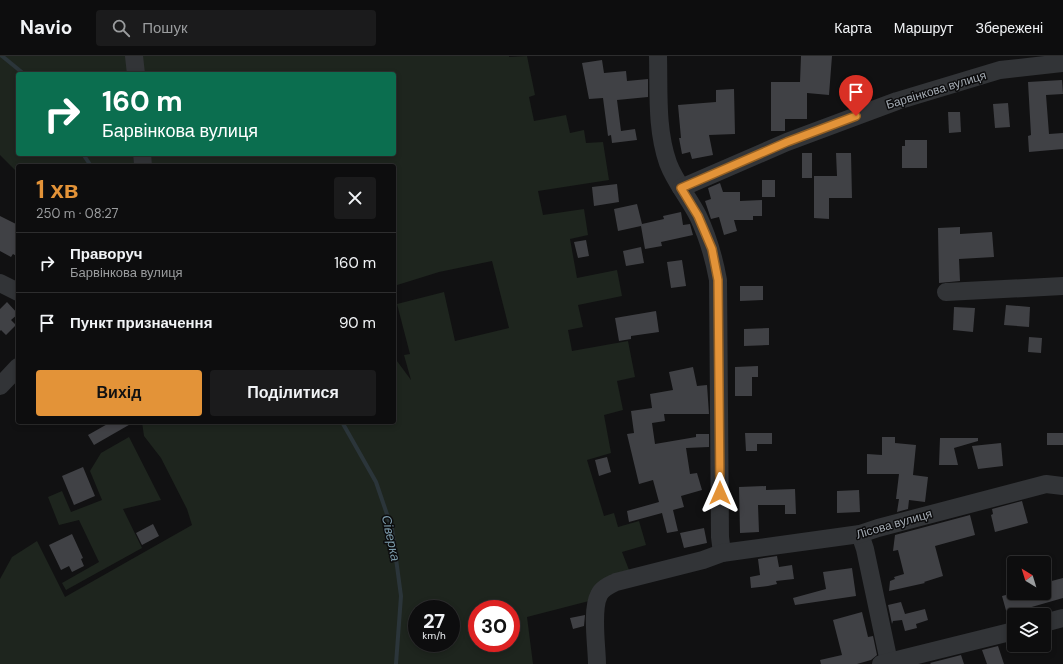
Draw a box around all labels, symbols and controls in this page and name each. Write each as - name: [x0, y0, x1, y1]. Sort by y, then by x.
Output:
- search box: [96, 10, 376, 46]
- text: Navio: [20, 15, 72, 40]
- icon: search: [110, 17, 132, 39]
- text: Пошук: [142, 18, 187, 38]
- text: Карта: [834, 19, 872, 37]
- text: Маршрут: [894, 19, 953, 37]
- text: Збережені: [975, 19, 1043, 37]
- street label: Барвінкова вулиця: [884, 67, 988, 113]
- pin: [839, 75, 873, 116]
- icon: arrive: [845, 81, 867, 103]
- text: 160 m: [102, 83, 183, 120]
- icon: right: [36, 88, 88, 140]
- text: Барвінкова вулиця: [102, 119, 258, 143]
- text: 1 хв: [36, 174, 78, 205]
- button: close: [334, 177, 376, 219]
- text: 250 m · 08:27: [36, 205, 118, 222]
- text: Праворуч: [70, 244, 143, 264]
- icon: right: [36, 252, 58, 274]
- text: 160 m: [334, 253, 376, 273]
- text: Барвінкова вулиця: [70, 264, 183, 281]
- icon: arrive: [36, 312, 58, 334]
- text: Пункт призначення: [70, 313, 212, 333]
- text: 90 m: [339, 313, 376, 333]
- button: Вихід: [36, 370, 202, 416]
- button: Поділитися: [210, 370, 376, 416]
- position arrow: [699, 472, 741, 514]
- street label: Лісова вулиця: [854, 506, 934, 542]
- water label: Сіверка: [378, 513, 404, 563]
- north arrow: [1007, 556, 1051, 600]
- map controls: [1007, 556, 1051, 652]
- speed limit sign: 30: [468, 600, 520, 652]
- text: 27: [423, 608, 445, 634]
- button: layers: [1007, 608, 1051, 652]
- text: km/h: [422, 629, 446, 642]

